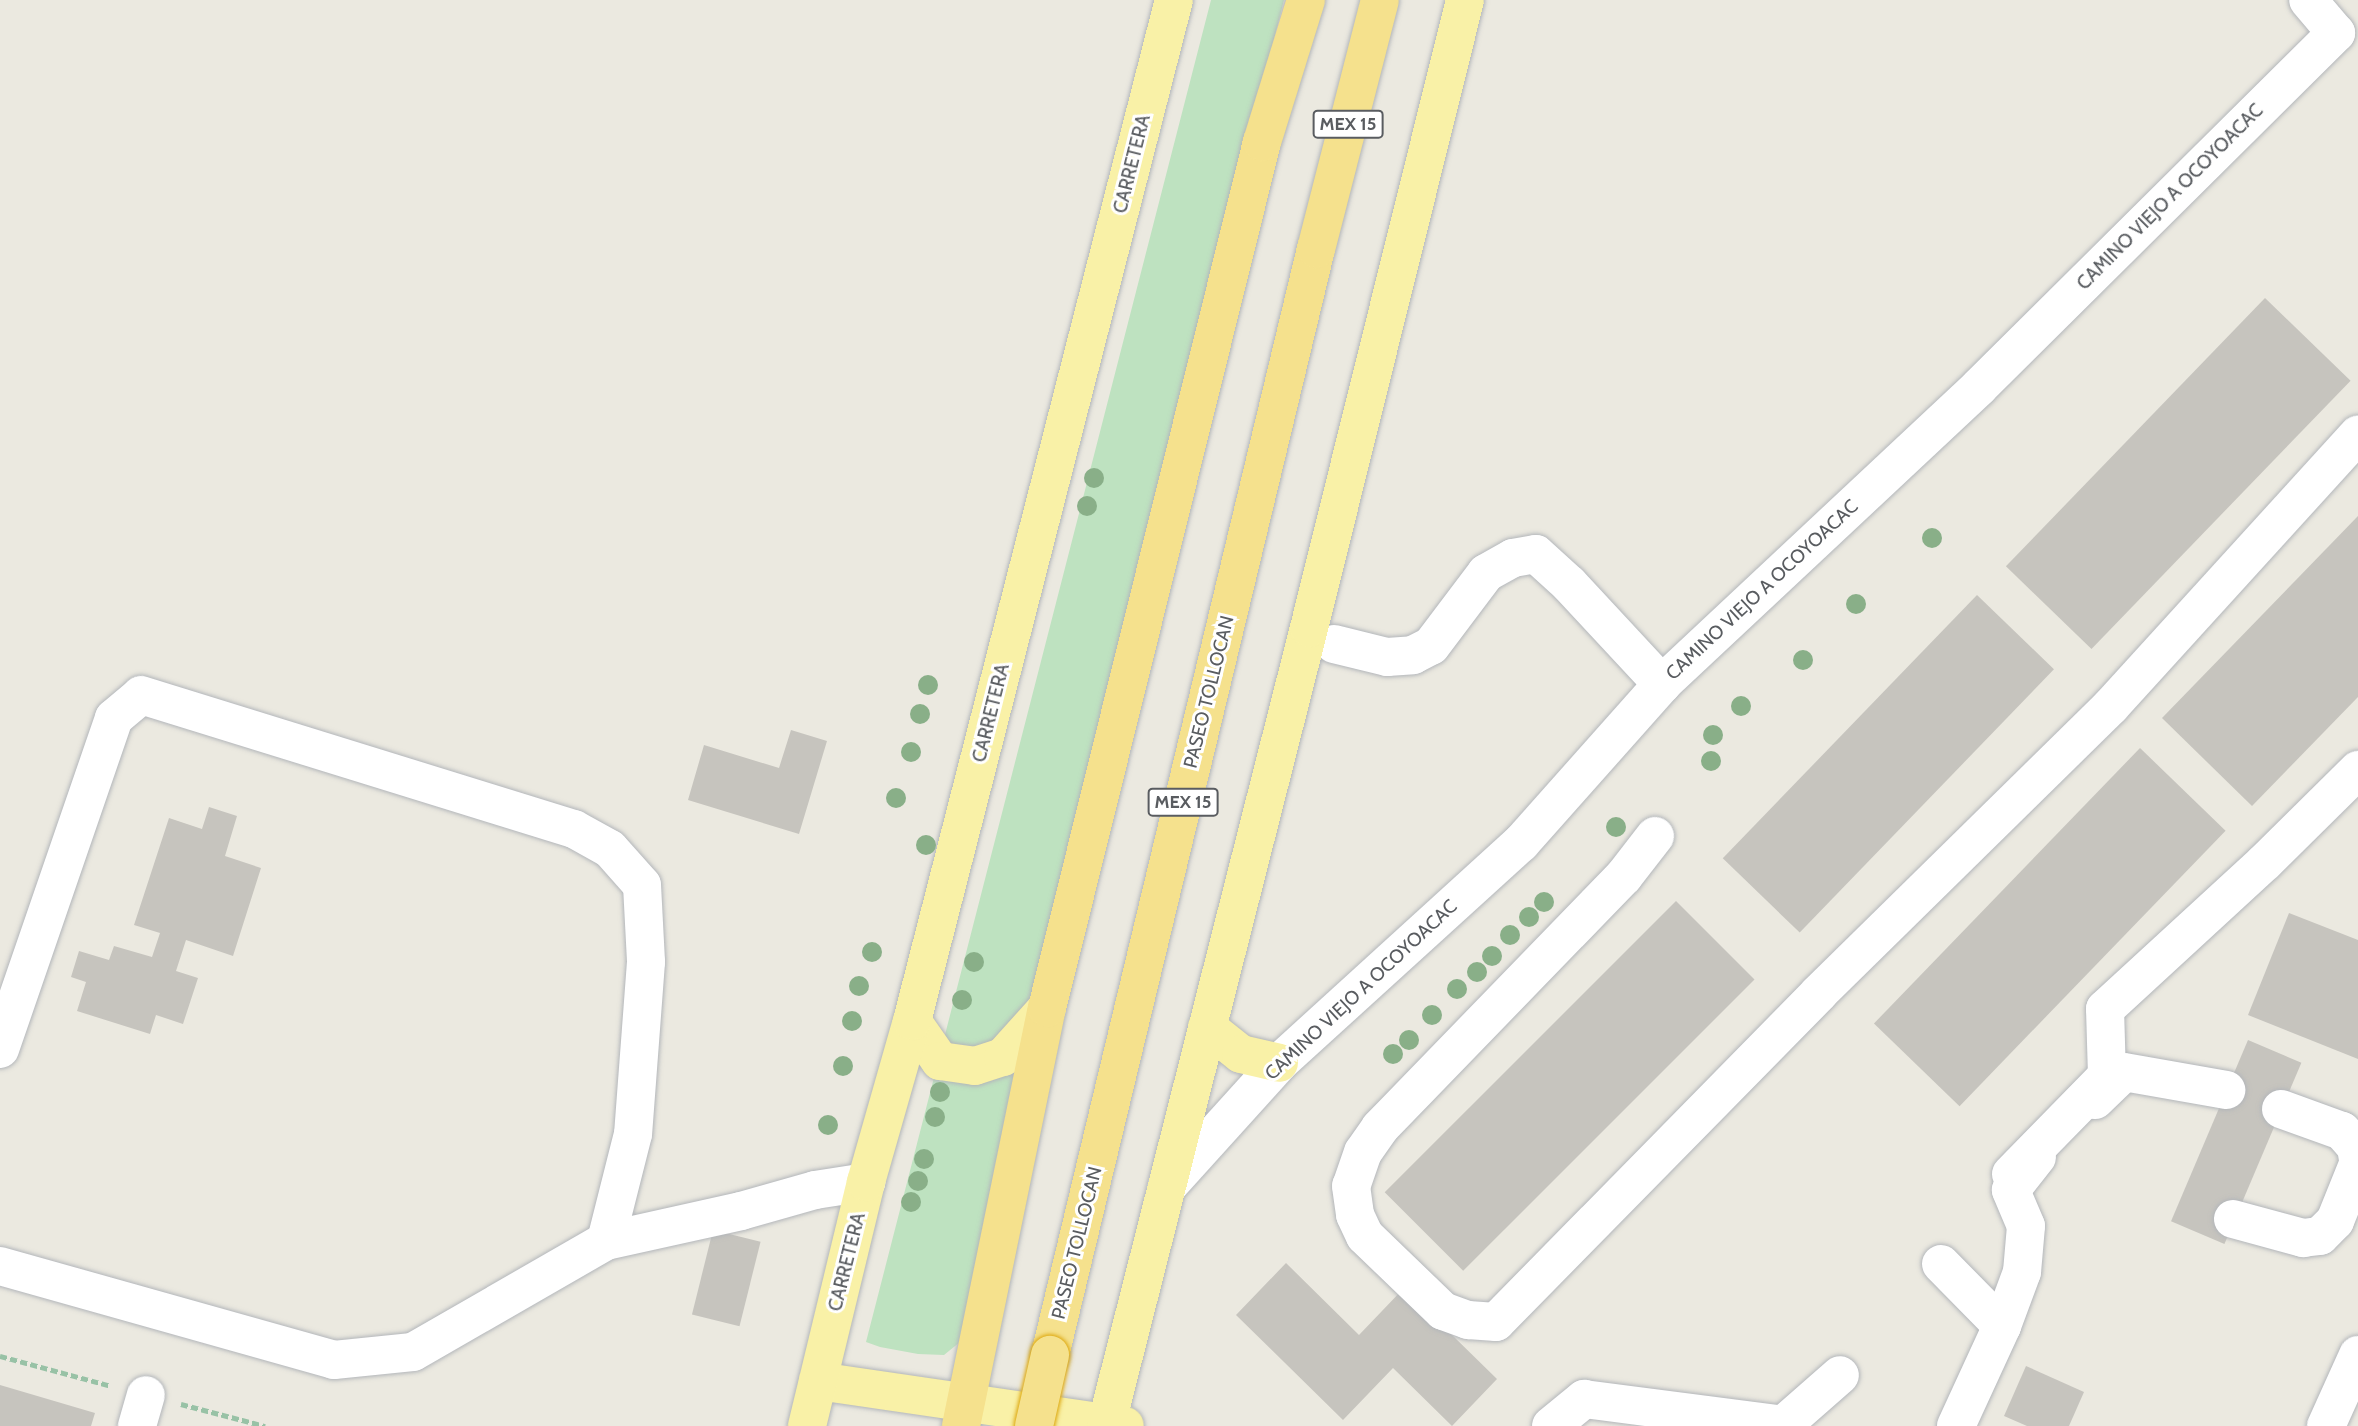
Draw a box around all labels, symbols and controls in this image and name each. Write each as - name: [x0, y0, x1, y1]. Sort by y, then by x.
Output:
- street label: CAMINO VIEJO A OCOYOACAC: [2072, 99, 2268, 295]
- road number: MEX 15: [1311, 110, 1385, 139]
- street label: CARRETERA: [1109, 112, 1155, 216]
- street label: CAMINO VIEJO A OCOYOACAC: [1661, 495, 1863, 685]
- street label: PASEO TOLLOCAN: [1179, 613, 1239, 771]
- street label: CARRETERA: [968, 661, 1014, 765]
- road number: MEX 15: [1146, 788, 1220, 816]
- street label: CAMINO VIEJO A OCOYOACAC: [1260, 895, 1462, 1085]
- street label: PASEO TOLLOCAN: [1047, 1164, 1107, 1322]
- street label: CARRETERA: [824, 1210, 870, 1314]

